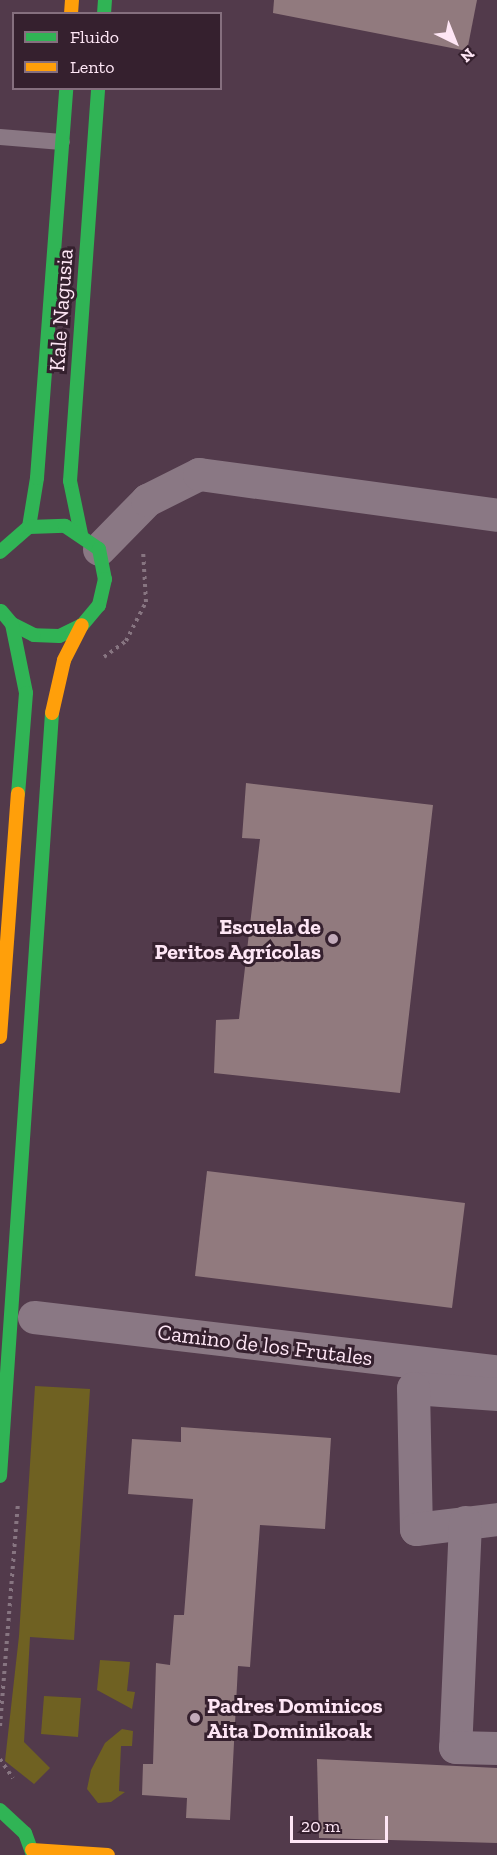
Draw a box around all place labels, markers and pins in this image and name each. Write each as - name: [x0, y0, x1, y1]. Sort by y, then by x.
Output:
- place label: Escuela de Peritos Agrícolas: [154, 913, 321, 964]
- marker: Escuela de Peritos Agrícolas: [326, 932, 340, 946]
- place label: Padres Dominicos Aita Dominikoak: [207, 1692, 383, 1744]
- marker: Padres Dominicos Aita Dominikoak: [188, 1711, 202, 1725]

